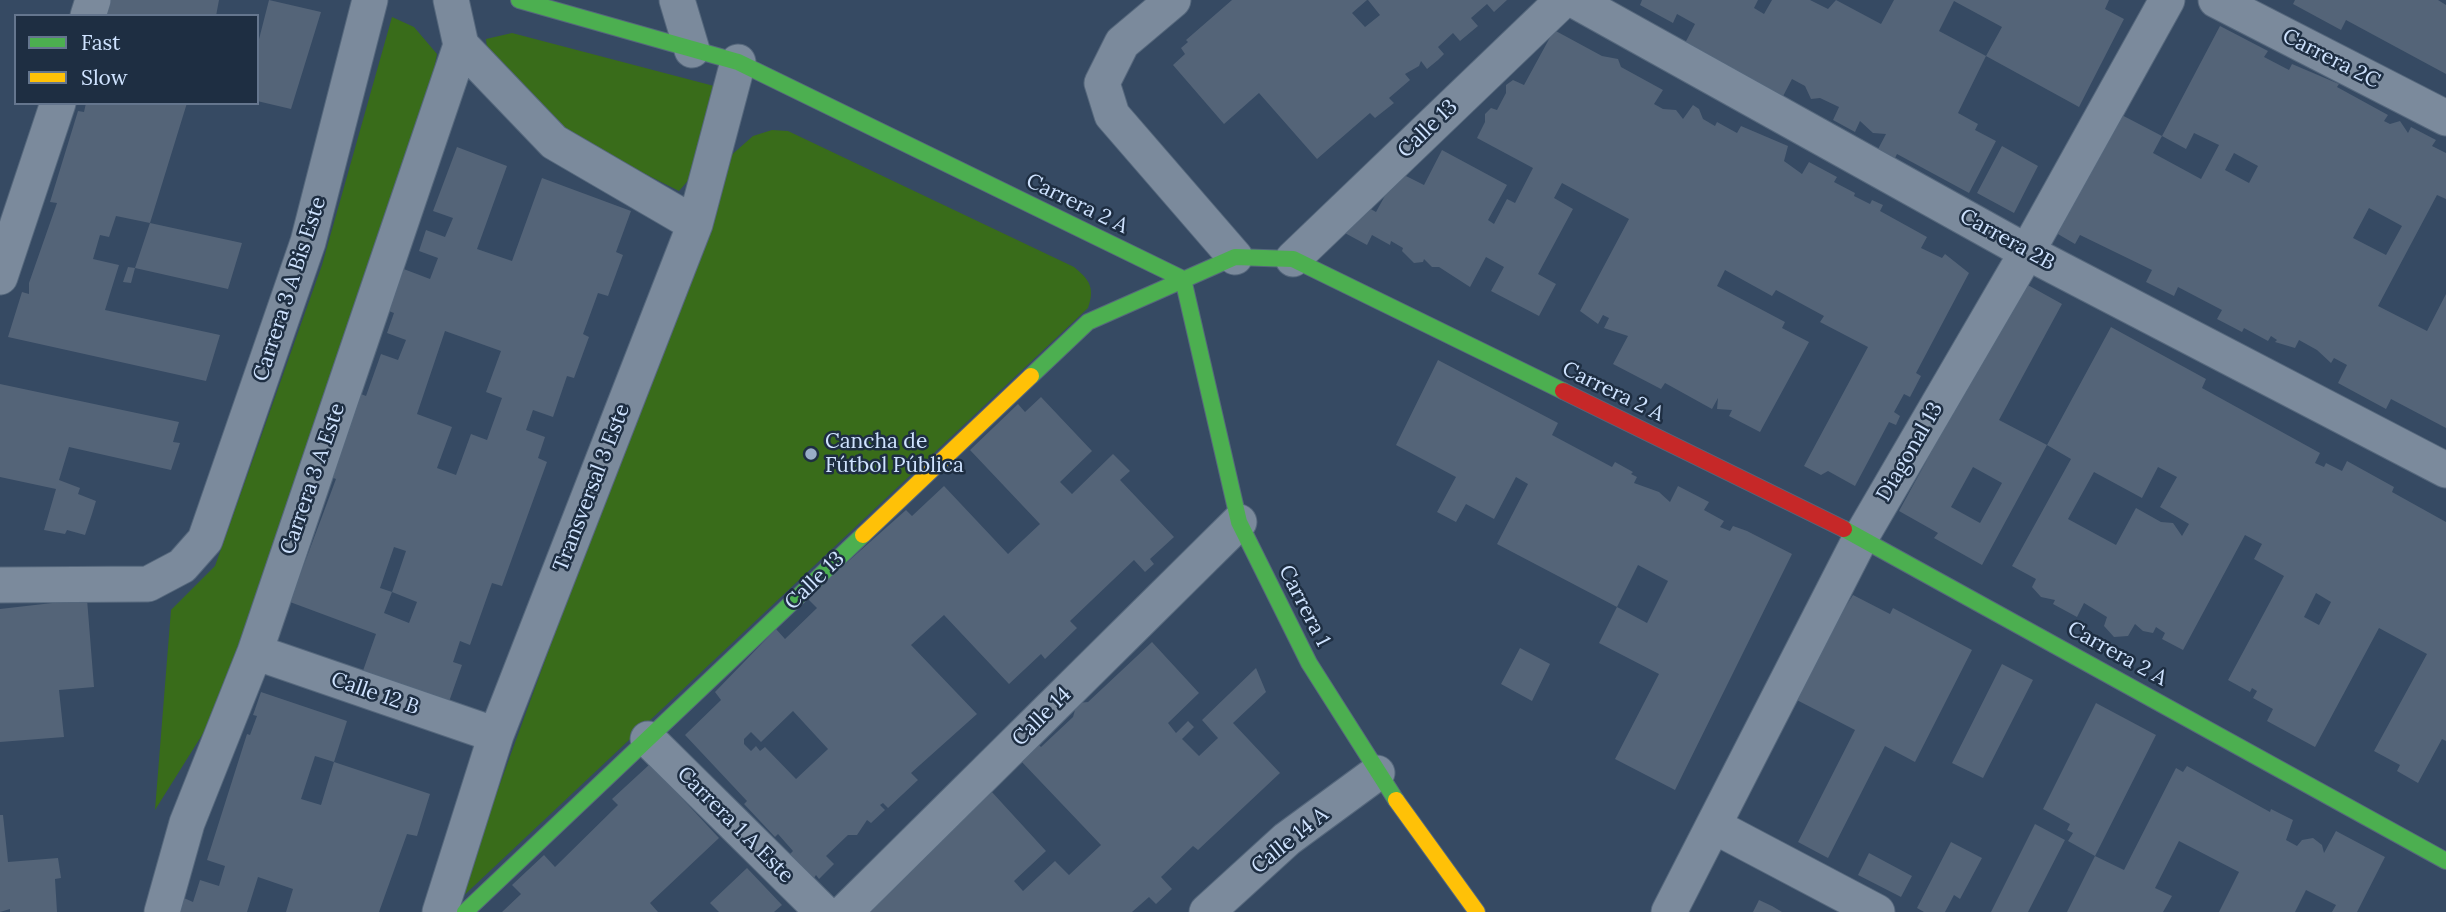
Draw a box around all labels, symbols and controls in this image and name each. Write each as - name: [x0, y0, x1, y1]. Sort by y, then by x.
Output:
- legend: [14, 14, 259, 105]
- street label: Carrera 2C: [2278, 24, 2384, 94]
- text: Fast: [81, 29, 120, 56]
- text: Slow: [81, 64, 128, 91]
- street label: Calle 13: [1393, 95, 1463, 163]
- street label: Carrera 2 A: [1022, 169, 1132, 239]
- street label: Carrera 3 A Bis Este: [248, 194, 332, 384]
- street label: Carrera 2B: [1955, 204, 2059, 276]
- street label: Carrera 2 A: [1558, 357, 1668, 427]
- street label: Diagonal 13: [1872, 398, 1948, 506]
- street label: Carrera 3 A Este: [275, 400, 351, 558]
- street label: Transversal 3 Este: [548, 401, 636, 575]
- place label: Cancha de Fútbol Pública: [825, 429, 964, 479]
- marker: Cancha de Fútbol Pública: [803, 446, 819, 462]
- street label: Calle 13: [780, 547, 850, 615]
- street label: Carrera 1: [1273, 561, 1335, 651]
- street label: Carrera 2 A: [2063, 616, 2171, 692]
- street label: Calle 12 B: [328, 667, 422, 721]
- street label: Calle 14: [1007, 682, 1077, 752]
- street label: Carrera 1 A Este: [672, 762, 798, 888]
- street label: Calle 14 A: [1247, 802, 1333, 880]

